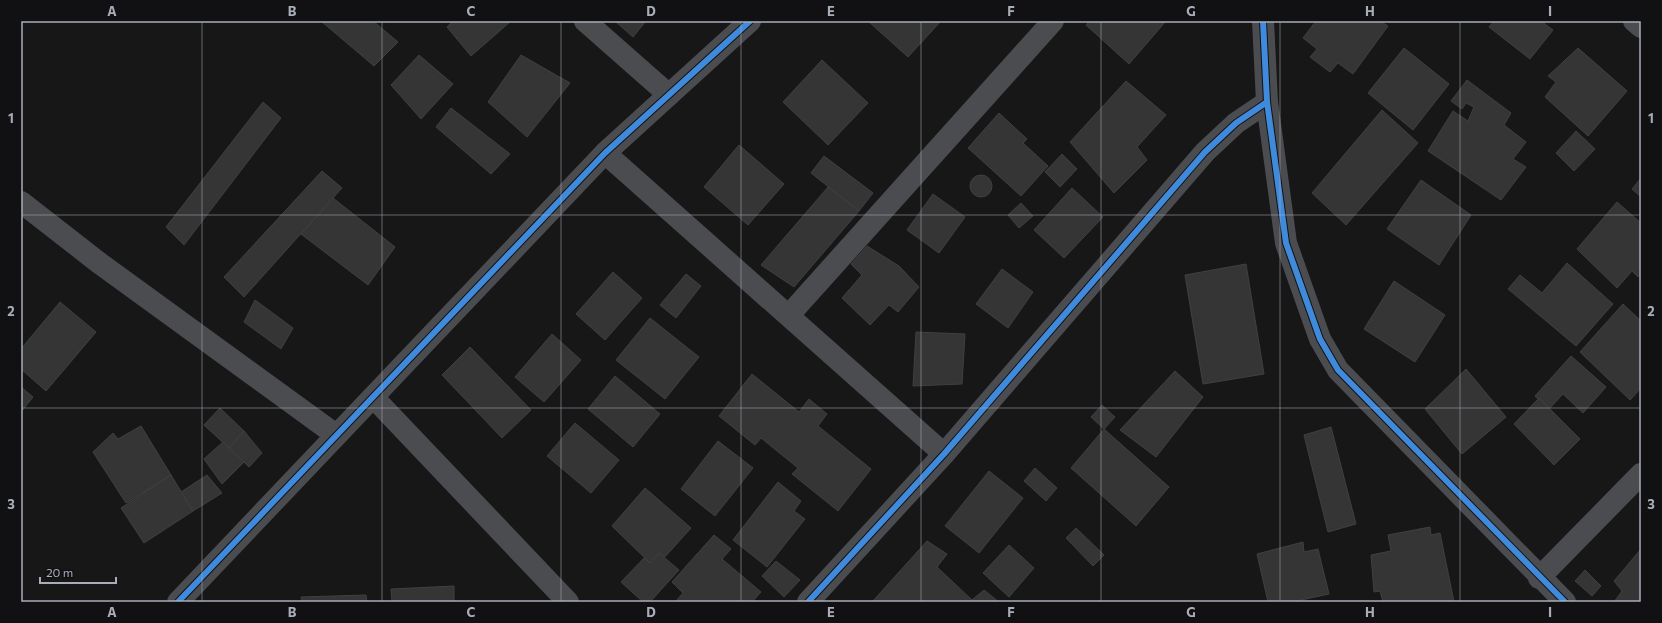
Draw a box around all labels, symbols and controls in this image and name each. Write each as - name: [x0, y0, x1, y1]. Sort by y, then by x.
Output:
- text: A: [107, 3, 117, 19]
- text: B: [288, 3, 297, 19]
- text: C: [467, 3, 476, 19]
- text: D: [646, 3, 656, 19]
- text: E: [827, 3, 835, 19]
- text: F: [1007, 3, 1015, 19]
- text: G: [1186, 3, 1196, 19]
- text: H: [1365, 3, 1375, 19]
- text: I: [1548, 3, 1552, 19]
- text: 1: [8, 110, 14, 126]
- text: 1: [1648, 110, 1654, 126]
- text: 2: [7, 303, 15, 319]
- text: 2: [1647, 303, 1655, 319]
- text: 3: [7, 496, 15, 512]
- text: 3: [1647, 496, 1655, 512]
- scale bar: [40, 559, 116, 585]
- text: 20 m: [46, 565, 73, 579]
- text: A: [107, 604, 117, 620]
- text: B: [288, 604, 297, 620]
- text: C: [467, 604, 476, 620]
- text: D: [646, 604, 656, 620]
- text: E: [827, 604, 835, 620]
- text: F: [1007, 604, 1015, 620]
- text: G: [1186, 604, 1196, 620]
- text: H: [1365, 604, 1375, 620]
- text: I: [1548, 604, 1552, 620]

